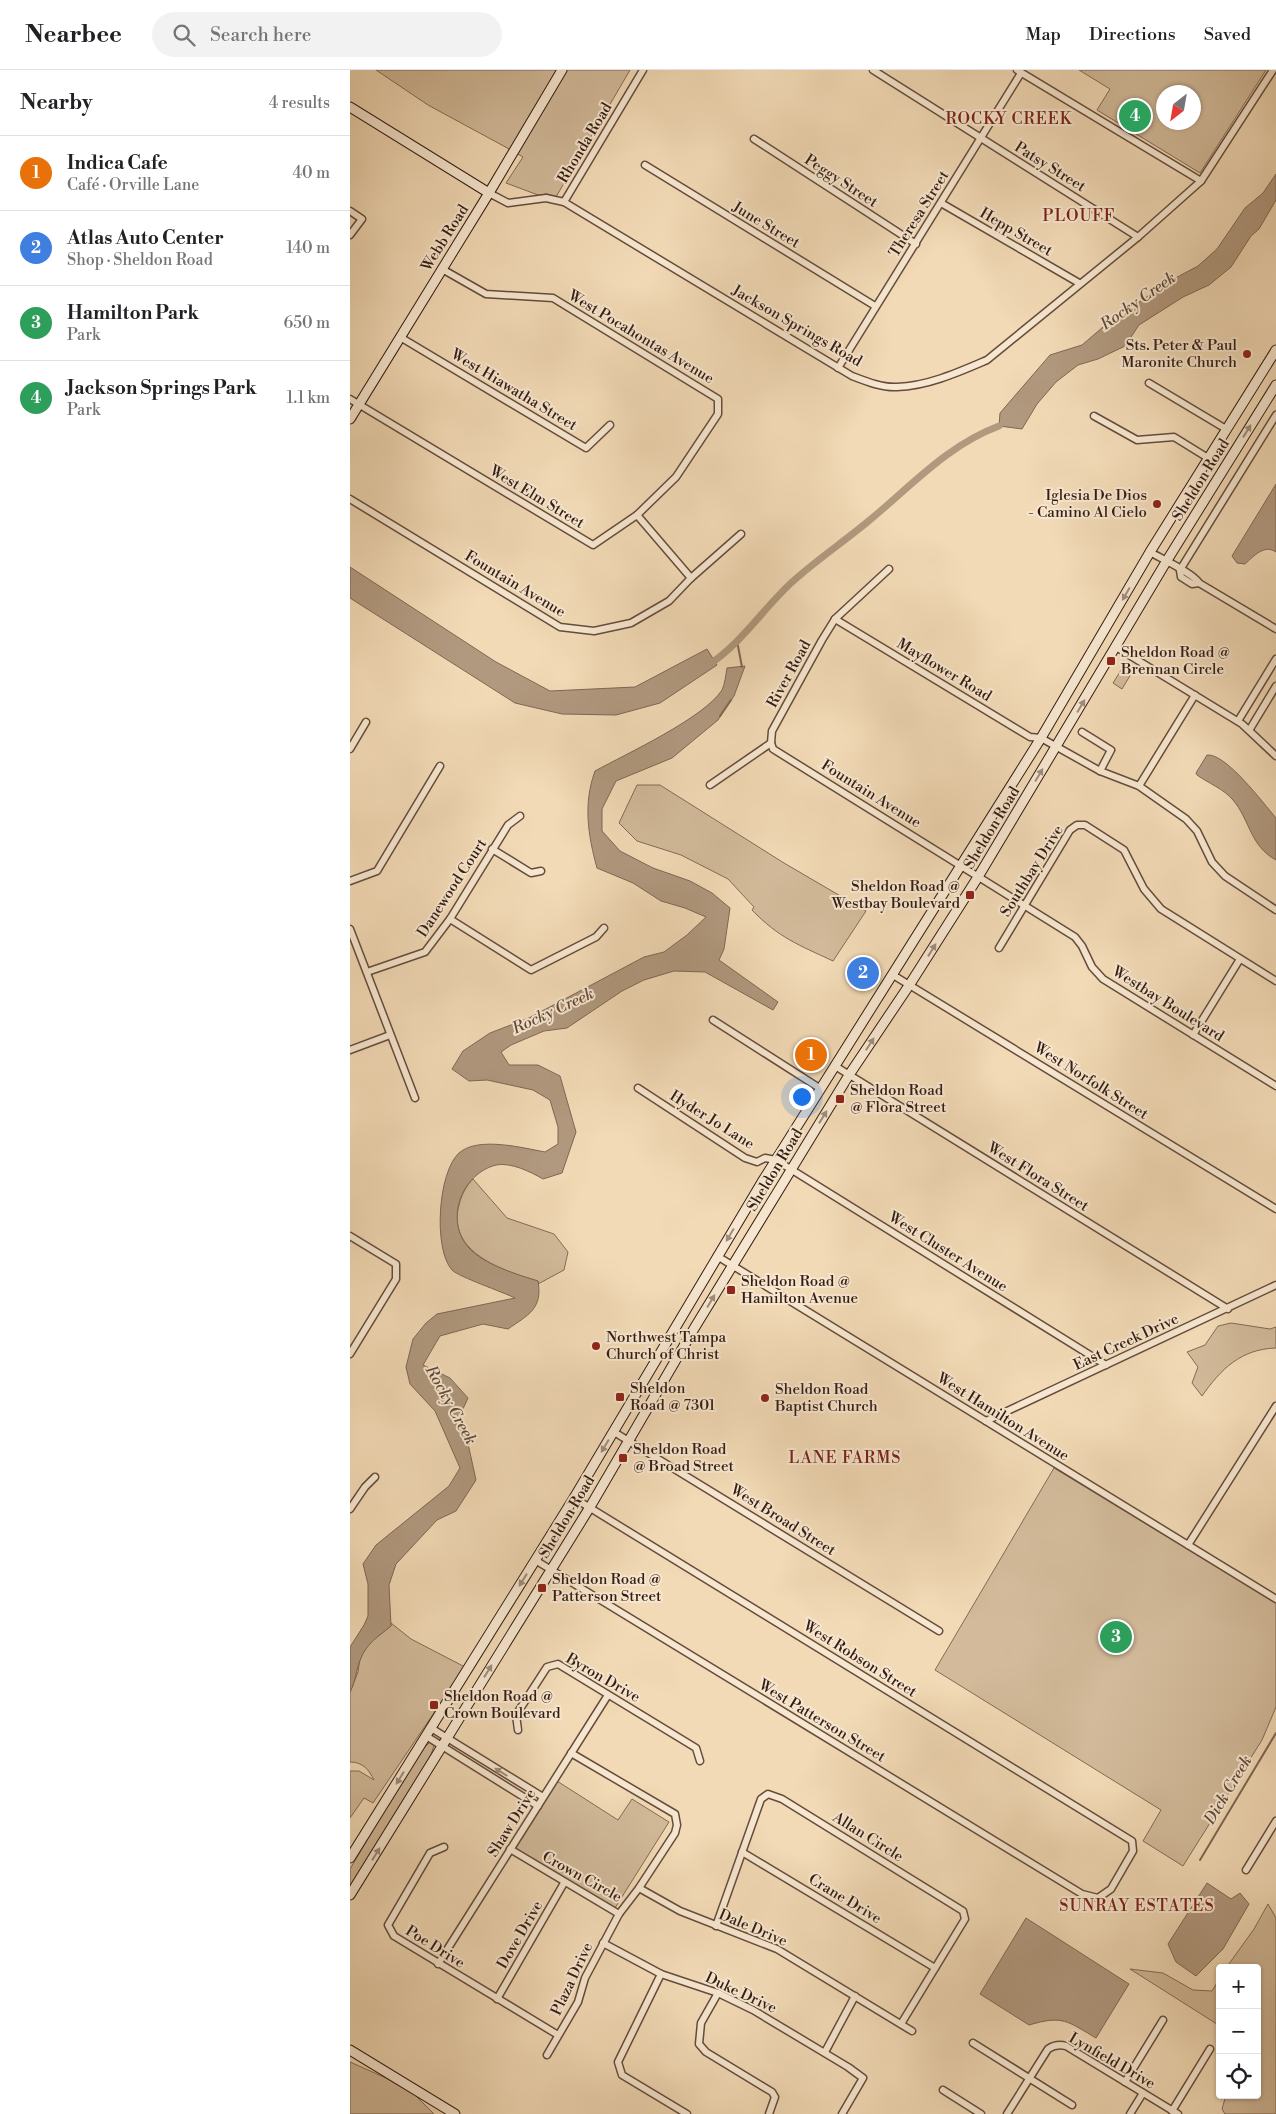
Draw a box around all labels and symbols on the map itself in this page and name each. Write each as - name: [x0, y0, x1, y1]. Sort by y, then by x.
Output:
- north arrow: [1156, 85, 1201, 130]
- pin: 4: [1119, 97, 1151, 135]
- street label: Rhonda Road: [554, 99, 617, 187]
- district label: ROCKY CREEK: [946, 109, 1073, 129]
- street label: Patsy Street: [1011, 138, 1090, 197]
- street label: Peggy Street: [801, 150, 882, 212]
- street label: Theresa Street: [885, 167, 954, 261]
- street label: June Street: [728, 197, 804, 253]
- street label: Webb Road: [416, 201, 473, 276]
- street label: Hepp Street: [976, 204, 1056, 261]
- district label: PLOUFF: [1043, 206, 1115, 226]
- water label: Rocky Creek: [1096, 268, 1180, 335]
- street label: Jackson Springs Road: [728, 280, 866, 371]
- street label: West Pocahontas Avenue: [564, 285, 717, 388]
- place label: Sts. Peter & Paul Maronite Church: [1121, 336, 1238, 372]
- street label: West Hiawatha Street: [447, 344, 581, 435]
- marker: Sts. Peter & Paul Maronite Church: [1241, 348, 1253, 360]
- one-way arrow: [1243, 425, 1252, 438]
- street label: Sheldon Road: [1168, 435, 1234, 525]
- street label: West Elm Street: [485, 461, 588, 533]
- place label: Iglesia De Dios - Camino Al Cielo: [1028, 486, 1147, 522]
- marker: Iglesia De Dios - Camino Al Cielo: [1151, 498, 1163, 510]
- street label: Fountain Avenue: [461, 546, 569, 622]
- one-way arrow: [1121, 588, 1130, 601]
- street label: Mayflower Road: [893, 634, 995, 706]
- street label: River Road: [763, 636, 816, 711]
- place label: Sheldon Road @ Brennan Circle: [1120, 643, 1230, 679]
- marker: Sheldon Road @ Brennan Circle: [1105, 655, 1117, 667]
- one-way arrow: [1076, 699, 1086, 712]
- street label: Fountain Avenue: [818, 756, 924, 832]
- one-way arrow: [1035, 768, 1044, 781]
- street label: Sheldon Road: [960, 783, 1024, 873]
- street label: Southbay Drive: [996, 822, 1068, 920]
- street label: Danewood Court: [413, 834, 491, 941]
- place label: Sheldon Road @ Westbay Boulevard: [831, 877, 960, 913]
- marker: Sheldon Road @ Westbay Boulevard: [964, 889, 976, 901]
- one-way arrow: [927, 943, 937, 957]
- pin: 2: [847, 954, 879, 992]
- street label: Westbay Boulevard: [1108, 961, 1228, 1046]
- water label: Rocky Creek: [508, 983, 597, 1039]
- pin: 1: [795, 1036, 827, 1074]
- one-way arrow: [865, 1037, 875, 1051]
- street label: West Norfolk Street: [1029, 1038, 1152, 1124]
- place label: Sheldon Road @ Flora Street: [850, 1081, 947, 1117]
- your location: [789, 1084, 815, 1110]
- street label: Hyder Jo Lane: [666, 1086, 758, 1154]
- marker: Sheldon Road @ Flora Street: [834, 1093, 846, 1105]
- one-way arrow: [819, 1111, 828, 1124]
- street label: Sheldon Road: [743, 1125, 807, 1215]
- street label: West Flora Street: [983, 1138, 1093, 1216]
- street label: West Cluster Avenue: [884, 1207, 1011, 1296]
- one-way arrow: [725, 1229, 734, 1242]
- place label: Sheldon Road @ Hamilton Avenue: [741, 1272, 858, 1308]
- marker: Sheldon Road @ Hamilton Avenue: [725, 1284, 737, 1296]
- one-way arrow: [706, 1295, 715, 1308]
- street label: East Creek Drive: [1070, 1309, 1182, 1375]
- place label: Northwest Tampa Church of Christ: [606, 1328, 727, 1364]
- marker: Northwest Tampa Church of Christ: [590, 1340, 602, 1352]
- water label: Rocky Creek: [421, 1361, 481, 1448]
- street label: West Hamilton Avenue: [932, 1368, 1073, 1465]
- place label: Sheldon Road @ 7301: [630, 1379, 716, 1415]
- place label: Sheldon Road Baptist Church: [774, 1380, 878, 1416]
- marker: Sheldon Road @ 7301: [614, 1391, 626, 1403]
- marker: Sheldon Road Baptist Church: [759, 1392, 771, 1404]
- one-way arrow: [600, 1440, 610, 1453]
- place label: Sheldon Road @ Broad Street: [633, 1440, 735, 1476]
- district label: LANE FARMS: [789, 1448, 901, 1468]
- marker: Sheldon Road @ Broad Street: [617, 1452, 629, 1464]
- street label: Sheldon Road: [535, 1472, 599, 1562]
- street label: West Broad Street: [726, 1479, 840, 1560]
- place label: Sheldon Road @ Patterson Street: [552, 1570, 662, 1606]
- one-way arrow: [518, 1573, 527, 1586]
- marker: Sheldon Road @ Patterson Street: [536, 1582, 548, 1594]
- street label: West Robson Street: [799, 1616, 921, 1702]
- pin: 3: [1100, 1618, 1132, 1656]
- street label: Byron Drive: [562, 1649, 643, 1707]
- one-way arrow: [484, 1664, 493, 1677]
- street label: West Patterson Street: [754, 1675, 889, 1767]
- place label: Sheldon Road @ Crown Boulevard: [444, 1687, 561, 1723]
- marker: Sheldon Road @ Crown Boulevard: [428, 1699, 440, 1711]
- water label: Dick Creek: [1199, 1752, 1256, 1829]
- one-way arrow: [495, 1767, 508, 1776]
- one-way arrow: [396, 1771, 405, 1784]
- street label: Shaw Drive: [484, 1785, 540, 1861]
- street label: Allan Circle: [828, 1807, 907, 1866]
- one-way arrow: [371, 1847, 380, 1860]
- street label: Crown Circle: [539, 1847, 625, 1907]
- street label: Crane Drive: [805, 1870, 885, 1928]
- district label: SUNRAY ESTATES: [1059, 1896, 1215, 1916]
- street label: Dove Drive: [493, 1897, 547, 1973]
- street label: Dale Drive: [716, 1905, 790, 1951]
- street label: Poe Drive: [402, 1921, 468, 1973]
- street label: Plaza Drive: [547, 1939, 597, 2019]
- street label: Duke Drive: [702, 1968, 780, 2018]
- street label: Lynfield Drive: [1065, 2029, 1159, 2093]

